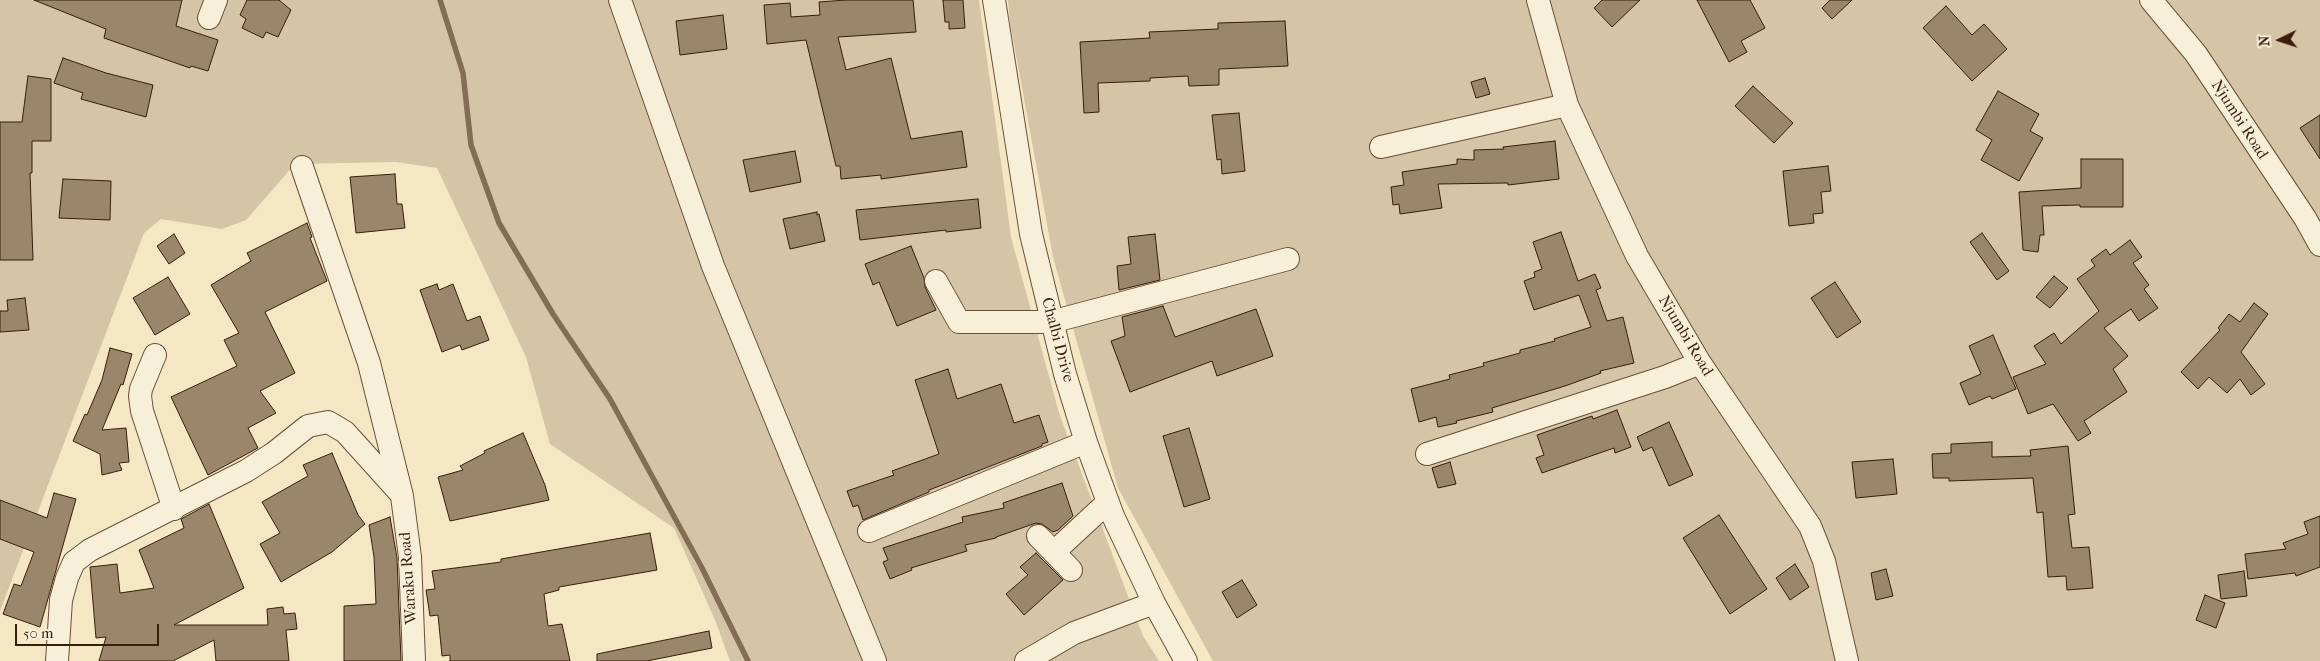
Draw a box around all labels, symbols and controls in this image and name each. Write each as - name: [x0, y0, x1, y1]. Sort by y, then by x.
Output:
- north arrow: [2255, 15, 2305, 65]
- text: N: [2256, 35, 2273, 47]
- street label: Njumbi Road: [2206, 77, 2272, 163]
- street label: Njumbi Road: [1653, 292, 1717, 380]
- street label: Chalbi Drive: [1036, 295, 1078, 385]
- street label: Waraku Road: [396, 531, 422, 625]
- scale bar: [18, 614, 161, 646]
- text: 50 m: [23, 624, 53, 642]

